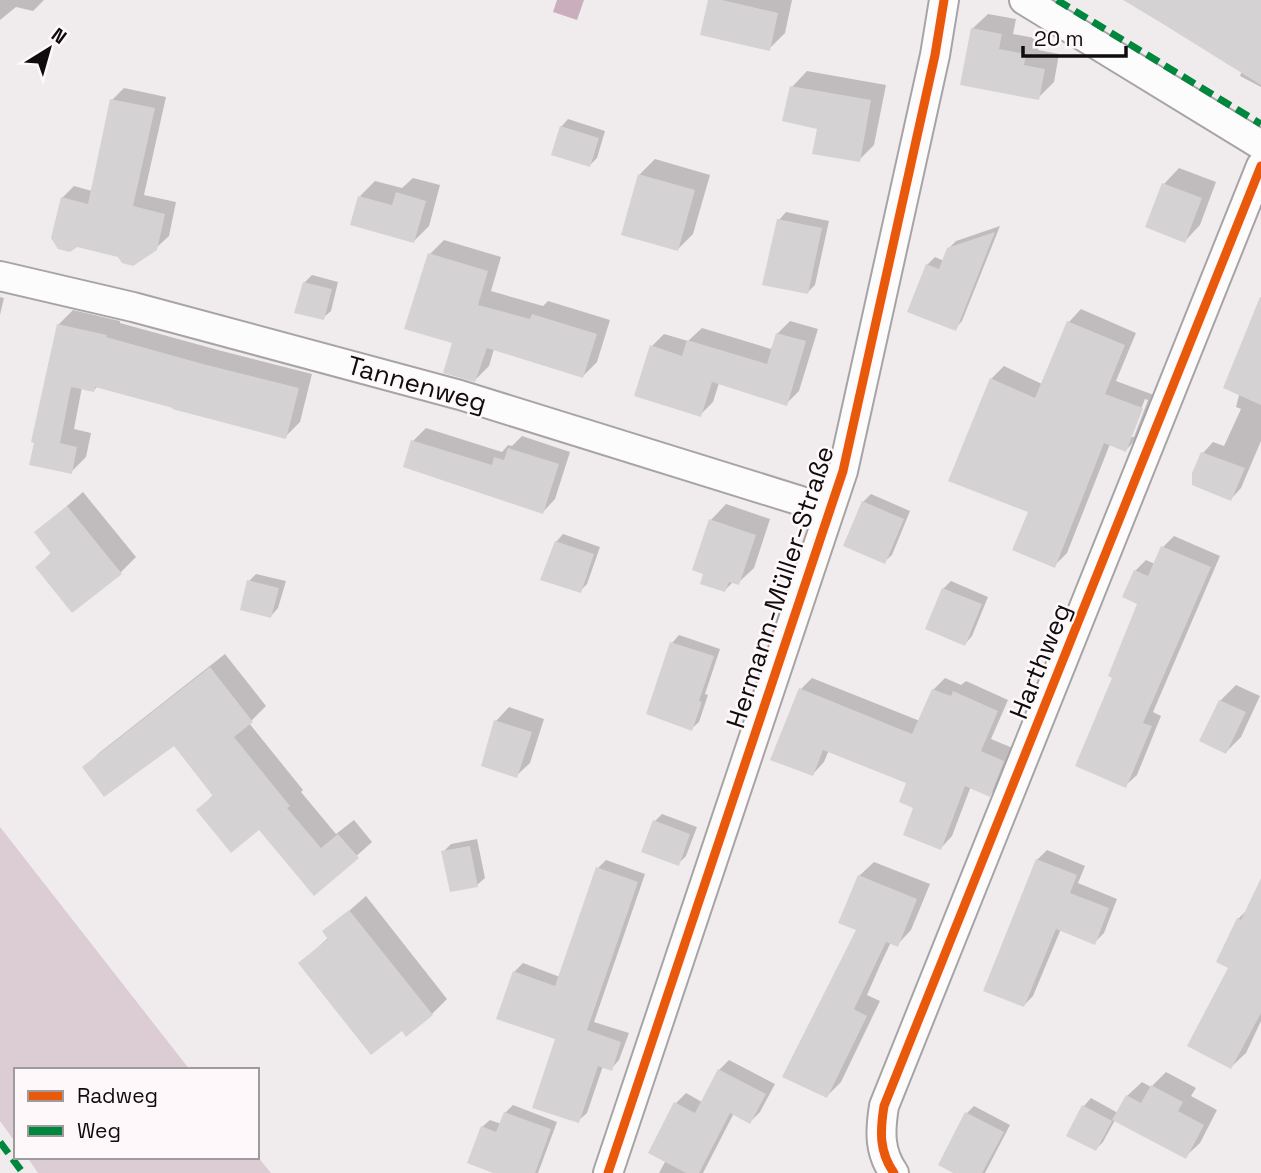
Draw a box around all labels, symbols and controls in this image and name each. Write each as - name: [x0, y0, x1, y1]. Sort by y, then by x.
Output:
- north arrow: [14, 14, 84, 84]
- scale bar: [1023, 14, 1126, 58]
- text: N: [46, 22, 72, 50]
- text: 20 m: [1034, 25, 1084, 52]
- street label: Tannenweg: [343, 348, 491, 420]
- street label: Hermann-Müller-Straße: [718, 442, 842, 732]
- street label: Harthweg: [1001, 598, 1079, 724]
- legend: [14, 1068, 259, 1159]
- text: Radweg: [77, 1082, 158, 1109]
- text: Weg: [77, 1117, 121, 1144]

